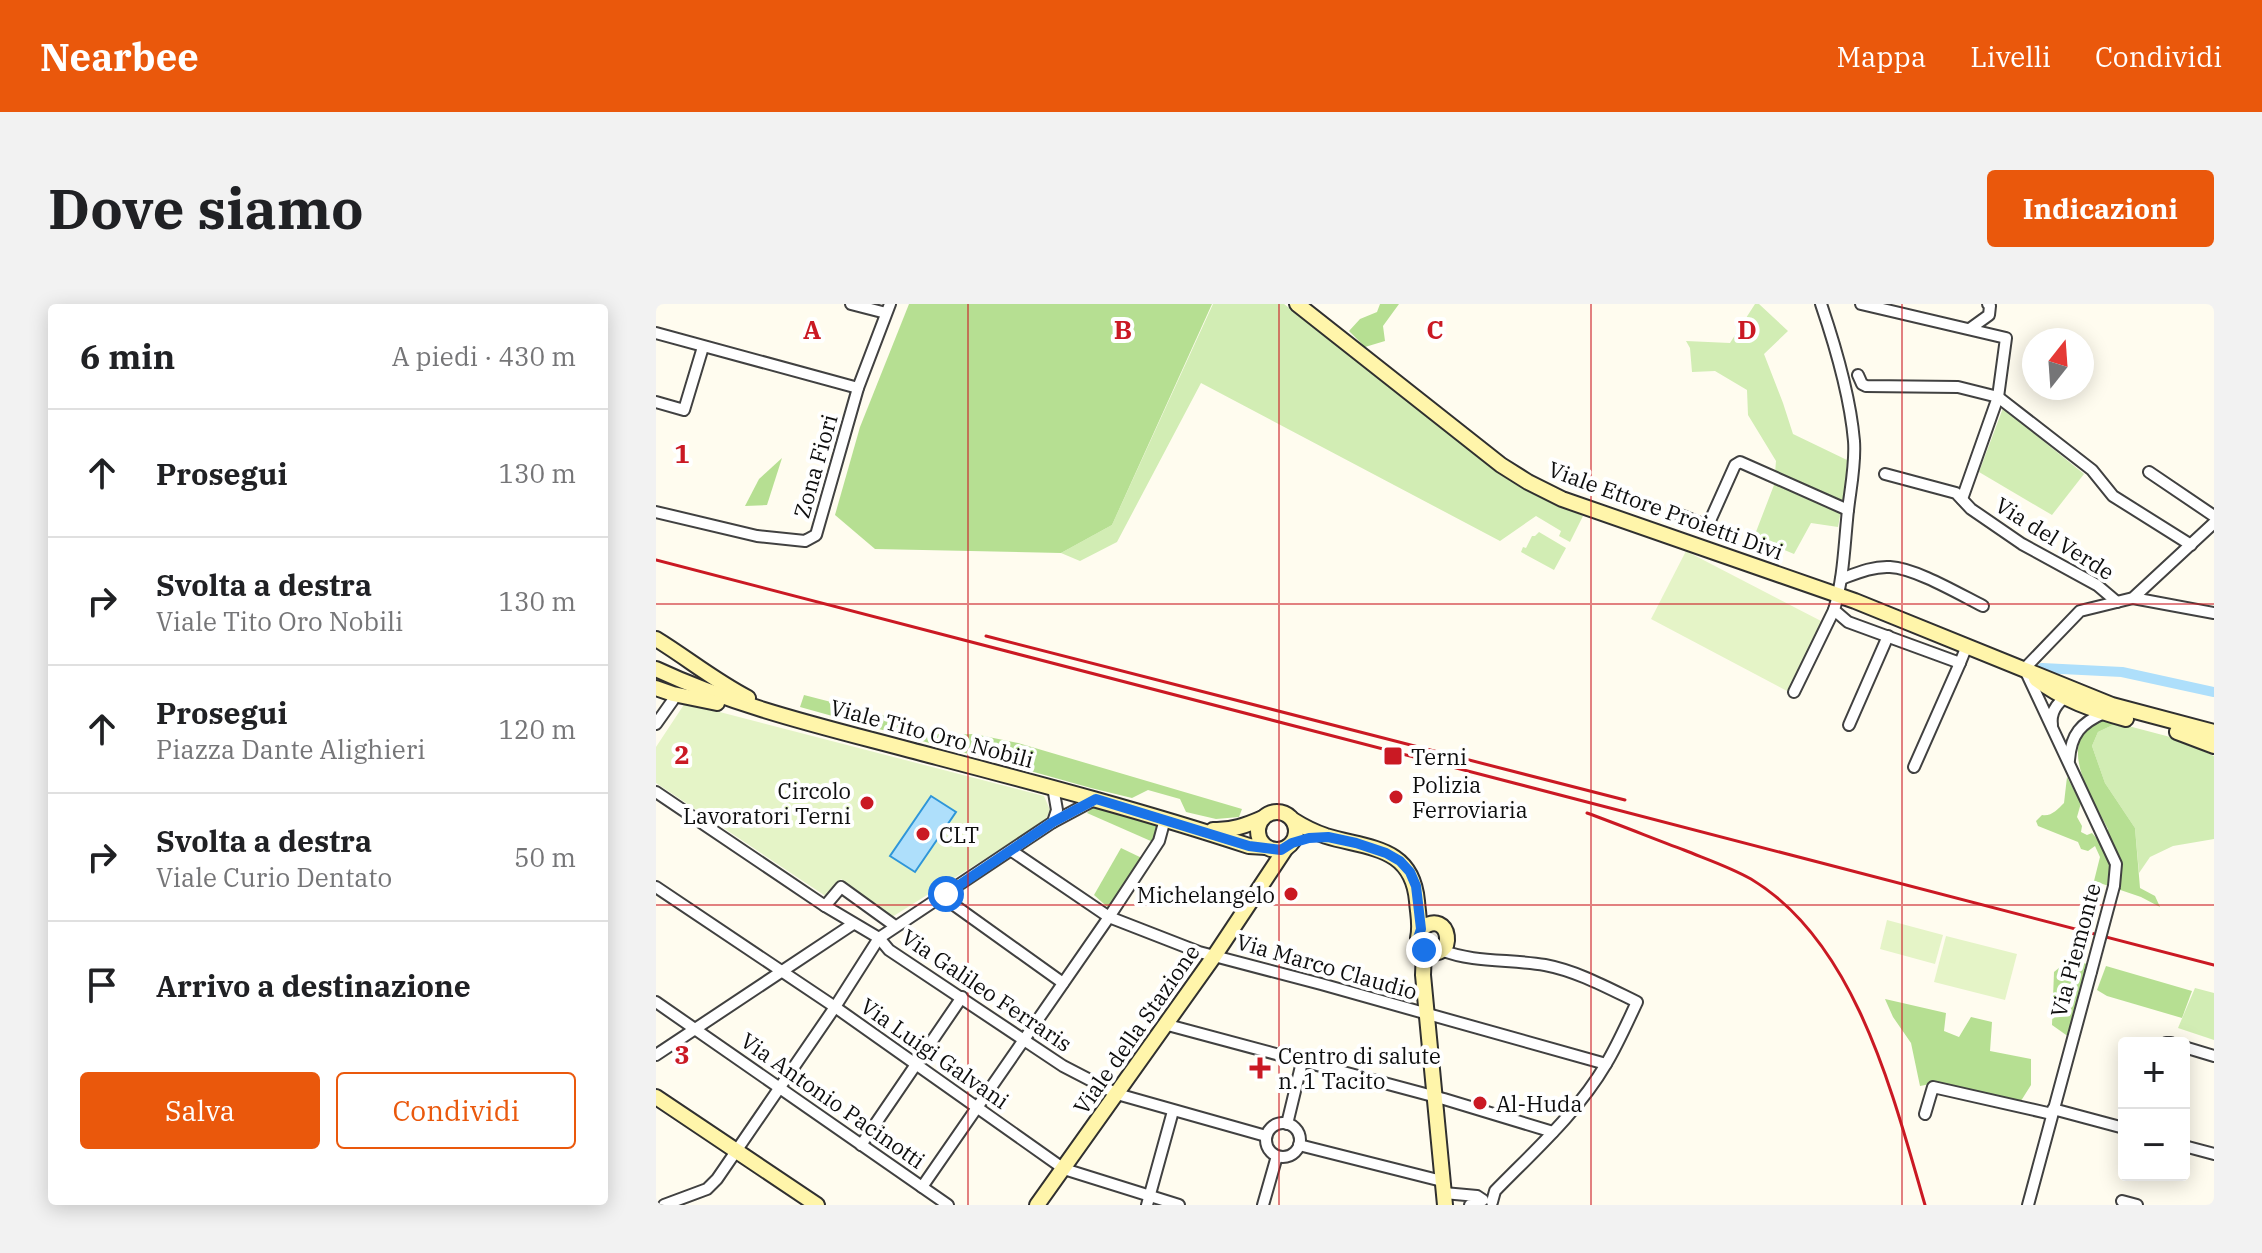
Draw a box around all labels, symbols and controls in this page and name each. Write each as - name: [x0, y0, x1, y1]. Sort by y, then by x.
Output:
- text: Nearbee: [40, 32, 199, 81]
- text: Mappa: [1837, 38, 1926, 75]
- text: Livelli: [1970, 38, 2051, 75]
- text: Condividi: [2095, 38, 2222, 75]
- button: Indicazioni: [1987, 170, 2214, 247]
- text: Dove siamo: [48, 172, 364, 244]
- text: A: [803, 312, 821, 346]
- text: B: [1114, 312, 1132, 346]
- text: C: [1426, 312, 1444, 346]
- text: D: [1737, 312, 1757, 346]
- north arrow: [2022, 328, 2094, 400]
- text: 6 min: [80, 334, 175, 378]
- text: A piedi · 430 m: [392, 339, 576, 373]
- street label: Zona Fiori: [786, 411, 844, 521]
- text: 1: [674, 436, 690, 470]
- icon: ahead: [80, 451, 124, 495]
- text: Prosegui: [156, 454, 287, 493]
- street label: Viale Ettore Proietti Divi: [1545, 454, 1788, 566]
- text: 130 m: [498, 456, 576, 490]
- street label: Via del Verde: [1990, 490, 2120, 586]
- text: Svolta a destra: [156, 565, 372, 604]
- icon: right: [80, 579, 124, 623]
- text: 130 m: [498, 584, 576, 618]
- text: Viale Tito Oro Nobili: [156, 604, 403, 638]
- street label: Viale Tito Oro Nobili: [827, 692, 1037, 774]
- text: Prosegui: [156, 693, 287, 732]
- icon: ahead: [80, 707, 124, 751]
- text: 120 m: [498, 712, 576, 746]
- text: Piazza Dante Alighieri: [156, 732, 425, 766]
- text: 2: [674, 737, 690, 771]
- place label: Terni: [1411, 742, 1467, 771]
- marker: Terni: [1382, 745, 1404, 767]
- place label: Polizia Ferroviaria: [1412, 770, 1528, 824]
- place label: Circolo Lavoratori Terni: [683, 776, 851, 830]
- marker: Polizia Ferroviaria: [1387, 788, 1405, 806]
- marker: Circolo Lavoratori Terni: [858, 794, 876, 812]
- place label: CLT: [939, 820, 979, 849]
- text: Svolta a destra: [156, 821, 372, 860]
- marker: CLT: [914, 825, 932, 843]
- icon: right: [80, 835, 124, 879]
- text: 50 m: [514, 840, 576, 874]
- text: Viale Curio Dentato: [156, 860, 392, 894]
- route start: [928, 876, 964, 912]
- place label: Michelangelo: [1137, 880, 1275, 909]
- street label: Via Piemonte: [2043, 880, 2107, 1020]
- marker: Michelangelo: [1282, 885, 1300, 903]
- street label: Via Galileo Ferraris: [896, 922, 1078, 1058]
- street label: Via Marco Claudio: [1233, 926, 1421, 1006]
- route end: [1406, 932, 1442, 968]
- street label: Viale della Stazione: [1066, 938, 1206, 1120]
- icon: arrive: [80, 963, 124, 1007]
- text: Arrivo a destinazione: [156, 966, 471, 1005]
- street label: Via Luigi Galvani: [855, 991, 1015, 1115]
- street label: Via Antonio Pacinotti: [735, 1025, 931, 1175]
- text: 3: [674, 1037, 690, 1071]
- map controls: [2118, 1037, 2190, 1181]
- button: +: [2118, 1037, 2190, 1109]
- place label: Centro di salute n. 1 Tacito: [1278, 1041, 1441, 1095]
- marker: Centro di salute n. 1 Tacito: [1249, 1057, 1271, 1079]
- button: Salva: [80, 1072, 320, 1149]
- button: Condividi: [336, 1072, 576, 1149]
- place label: Al-Huda: [1496, 1089, 1582, 1118]
- marker: Al-Huda: [1471, 1094, 1489, 1112]
- button: −: [2118, 1109, 2190, 1181]

